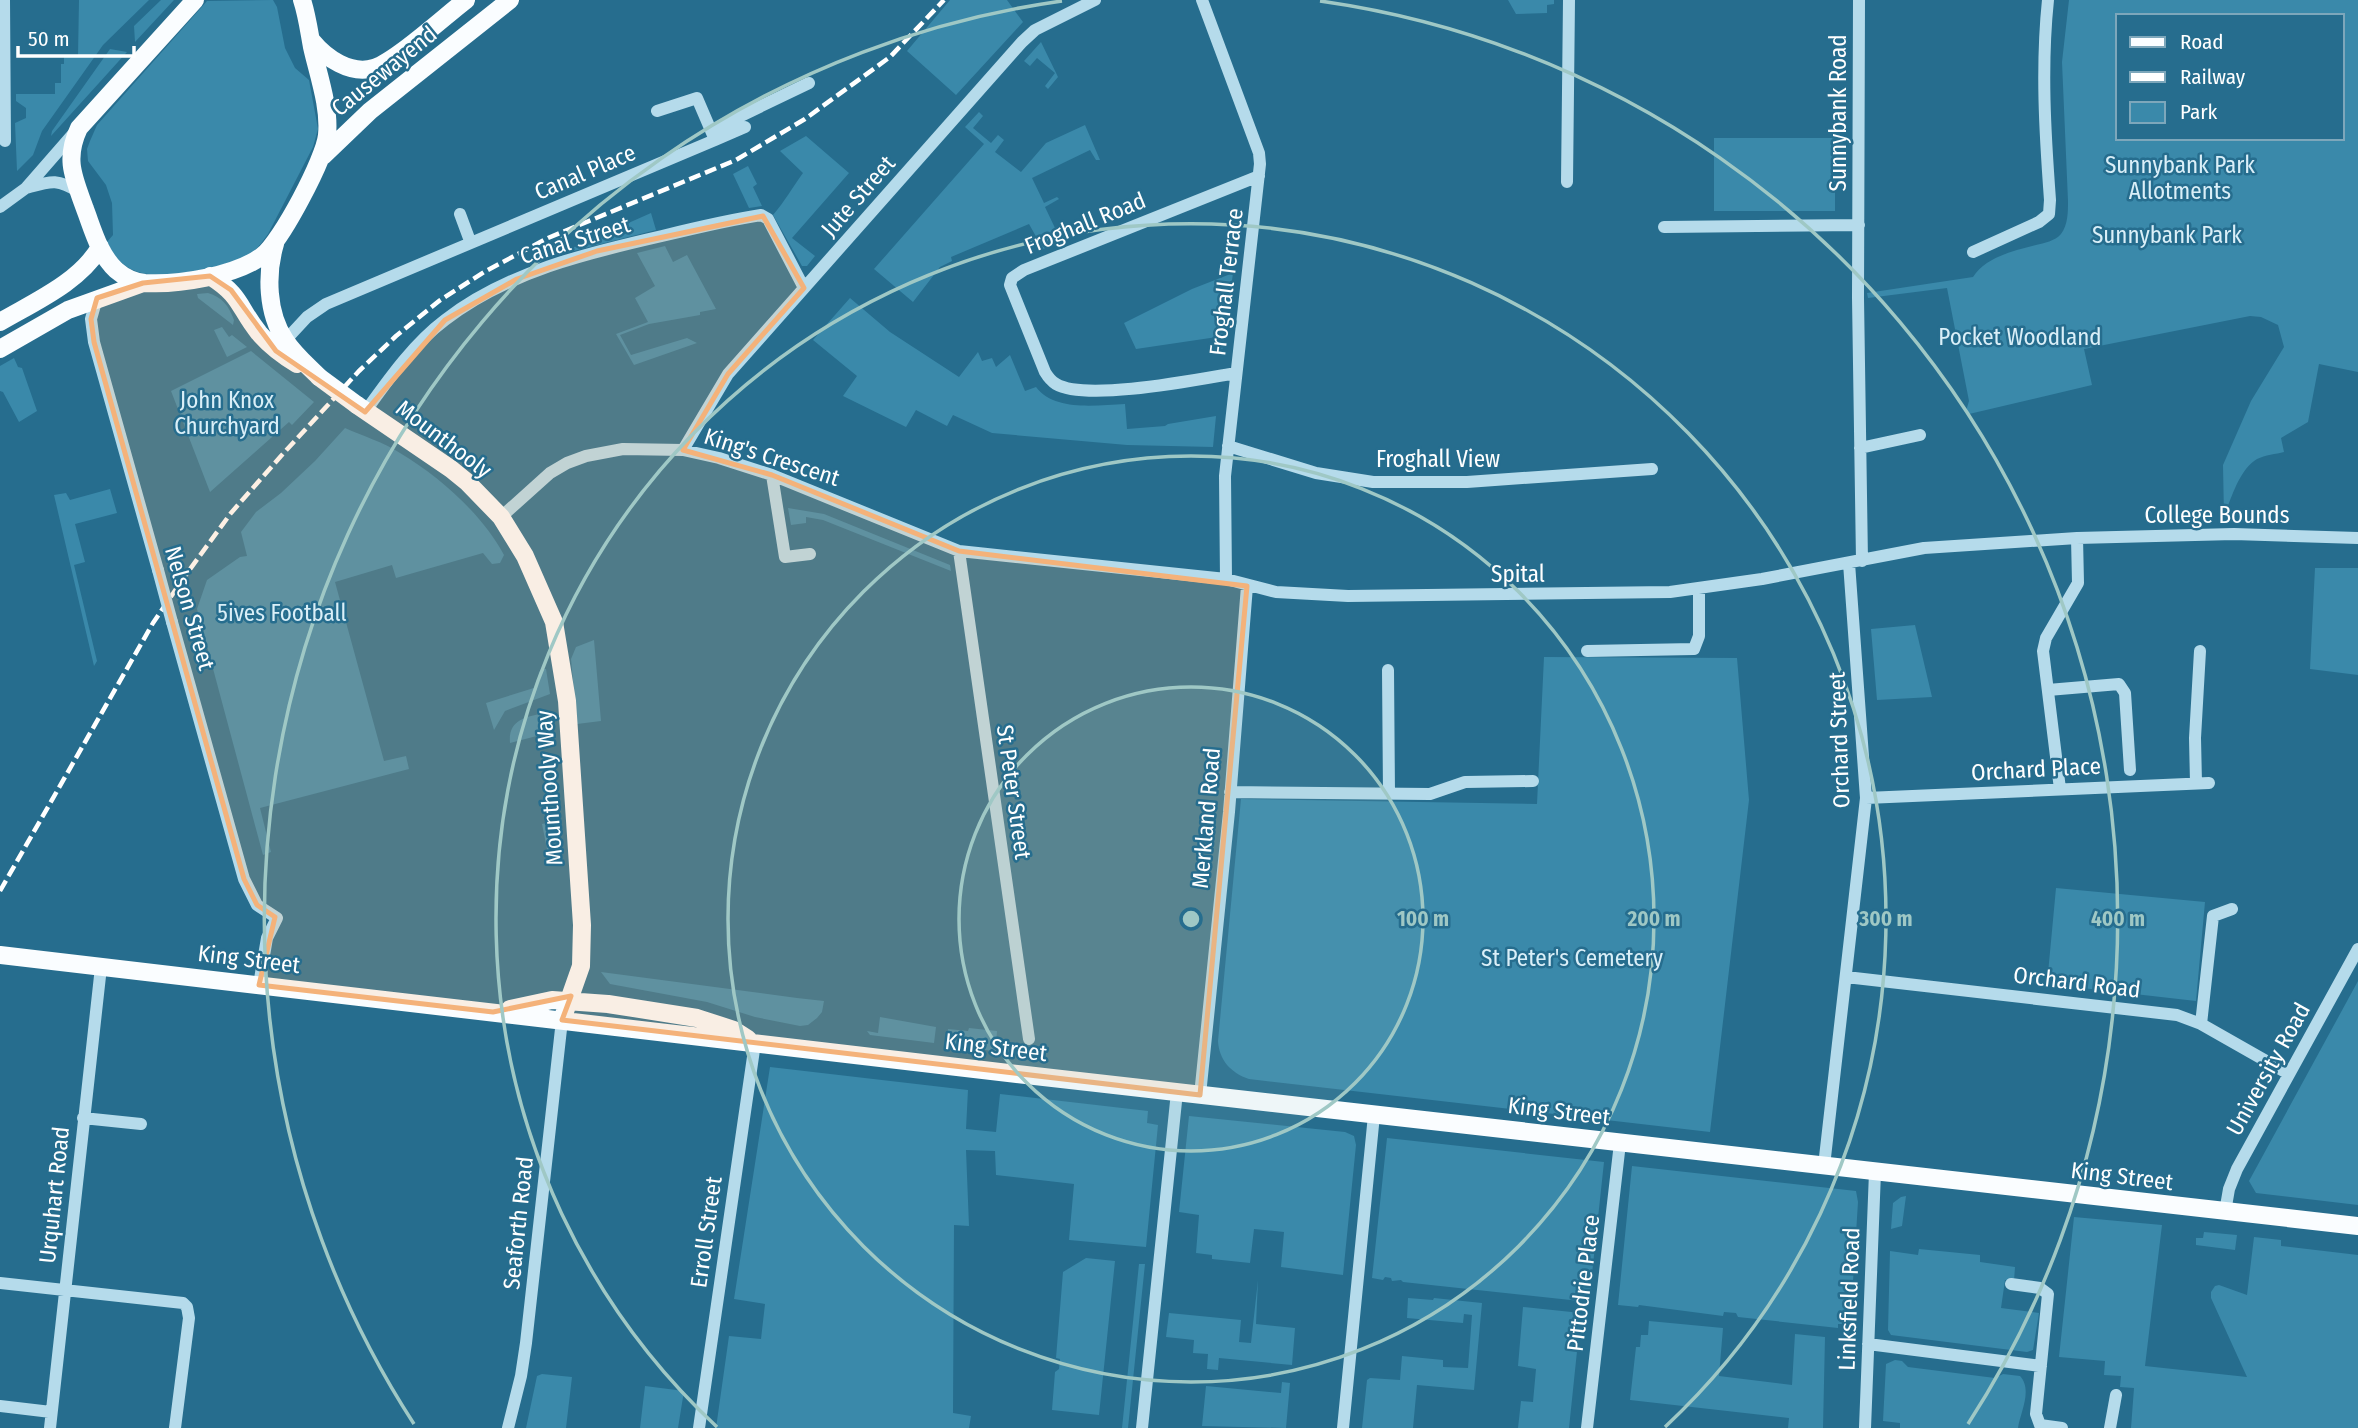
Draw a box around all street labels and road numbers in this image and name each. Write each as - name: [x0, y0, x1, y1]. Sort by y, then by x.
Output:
- street label: Causewayend: [326, 20, 442, 122]
- street label: Sunnybank Road: [1824, 35, 1852, 192]
- street label: Canal Place: [530, 138, 640, 206]
- street label: Jute Street: [815, 149, 901, 242]
- street label: Froghall Road: [1020, 186, 1150, 260]
- street label: Froghall Terrace: [1203, 207, 1249, 357]
- street label: Canal Street: [516, 210, 634, 270]
- street label: Mounthooly: [391, 394, 498, 484]
- street label: King's Crescent: [701, 422, 844, 492]
- street label: Froghall View: [1376, 445, 1500, 473]
- street label: College Bounds: [2145, 501, 2290, 529]
- street label: Nelson Street: [159, 543, 221, 674]
- street label: Spital: [1491, 560, 1545, 588]
- street label: Orchard Street: [1823, 671, 1855, 809]
- street label: Mounthooly Way: [530, 709, 568, 867]
- street label: St Peter Street: [991, 723, 1037, 862]
- street label: Merkland Road: [1186, 746, 1226, 890]
- street label: Orchard Place: [1970, 752, 2102, 786]
- street label: King Street: [196, 939, 302, 979]
- street label: Orchard Road: [2012, 960, 2142, 1004]
- street label: University Road: [2220, 998, 2316, 1140]
- street label: King Street: [943, 1027, 1049, 1067]
- street label: King Street: [1506, 1091, 1612, 1131]
- street label: Urquhart Road: [33, 1125, 75, 1265]
- street label: Seaforth Road: [497, 1155, 539, 1291]
- street label: King Street: [2069, 1156, 2175, 1196]
- street label: Erroll Street: [684, 1174, 728, 1289]
- street label: Pittodrie Place: [1561, 1213, 1605, 1353]
- street label: Linksfield Road: [1833, 1227, 1865, 1371]

